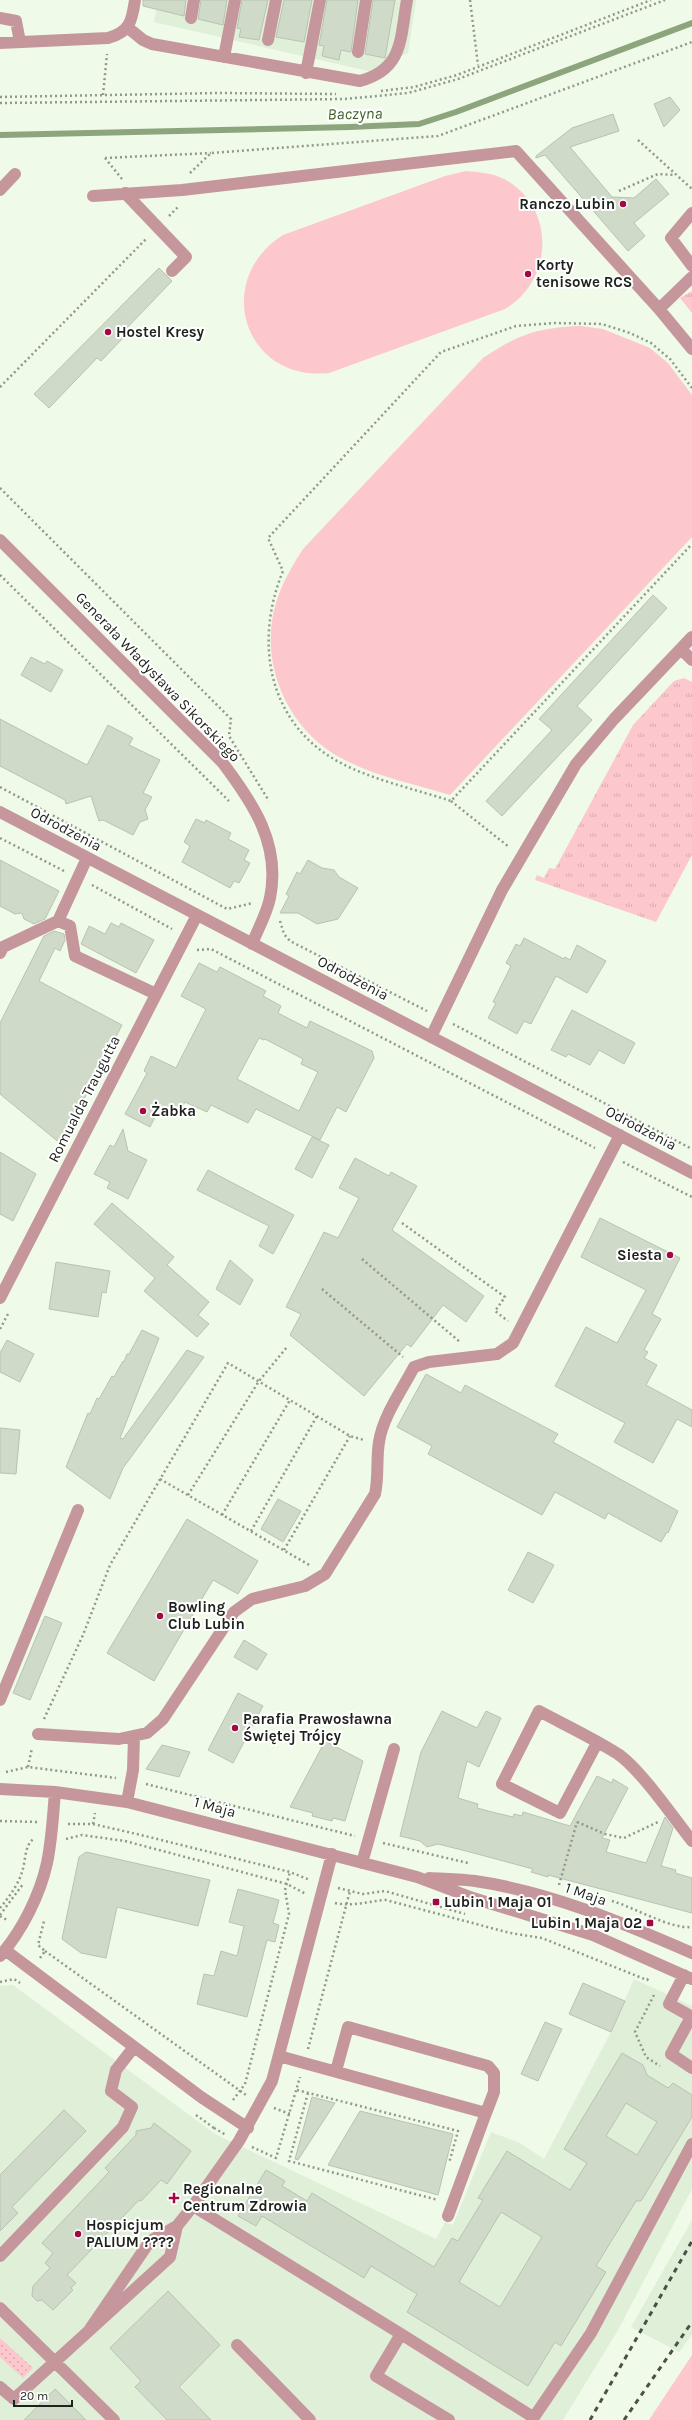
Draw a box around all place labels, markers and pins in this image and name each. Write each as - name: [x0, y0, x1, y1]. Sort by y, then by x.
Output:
- place label: Ranczo Lubin: [519, 195, 615, 213]
- marker: Ranczo Lubin: [618, 199, 628, 209]
- place label: Korty tenisowe RCS: [536, 256, 632, 291]
- marker: Korty tenisowe RCS: [523, 269, 533, 279]
- place label: Hostel Kresy: [116, 323, 205, 341]
- marker: Hostel Kresy: [103, 327, 113, 337]
- place label: Żabka: [151, 1101, 196, 1120]
- marker: Żabka: [138, 1106, 148, 1116]
- place label: Siesta: [617, 1246, 662, 1264]
- marker: Siesta: [665, 1250, 675, 1260]
- place label: Bowling Club Lubin: [168, 1598, 245, 1633]
- marker: Bowling Club Lubin: [155, 1611, 165, 1621]
- place label: Parafia Prawosławna Świętej Trójcy: [243, 1710, 392, 1745]
- marker: Parafia Prawosławna Świętej Trójcy: [230, 1723, 240, 1733]
- place label: Lubin 1 Maja 01: [444, 1893, 552, 1911]
- marker: Lubin 1 Maja 01: [431, 1897, 441, 1907]
- place label: Lubin 1 Maja 02: [531, 1914, 642, 1932]
- marker: Lubin 1 Maja 02: [645, 1918, 655, 1928]
- place label: Regionalne Centrum Zdrowia: [183, 2180, 307, 2215]
- marker: Regionalne Centrum Zdrowia: [168, 2192, 180, 2204]
- place label: Hospicjum PALIUM ????: [86, 2216, 174, 2251]
- marker: Hospicjum PALIUM ????: [73, 2229, 83, 2239]

